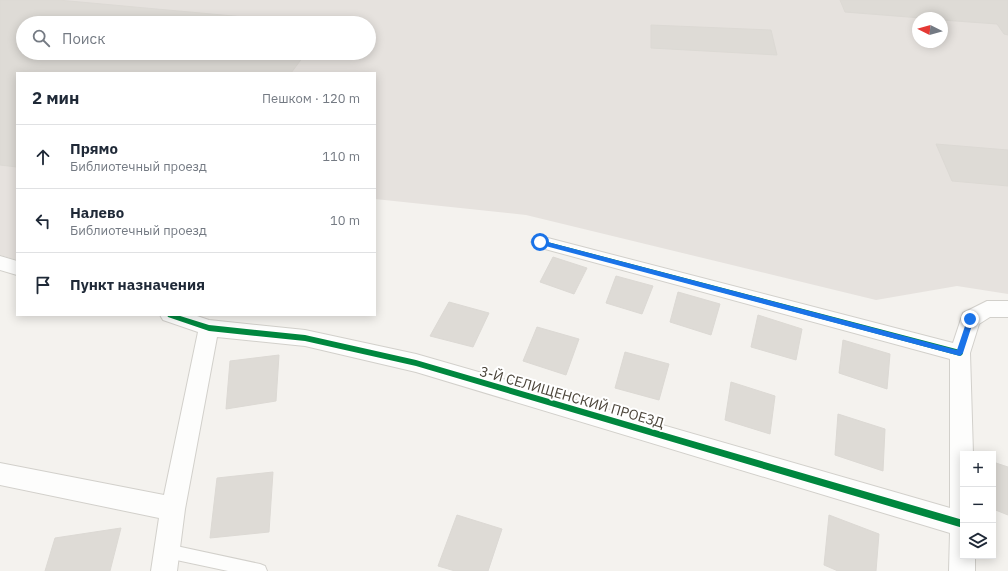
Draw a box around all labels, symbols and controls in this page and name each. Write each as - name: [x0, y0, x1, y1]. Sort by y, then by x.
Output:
- north arrow: [912, 12, 948, 48]
- search box: [16, 16, 376, 60]
- icon: search: [30, 27, 52, 49]
- text: Поиск: [62, 29, 105, 48]
- text: 2 мин: [32, 87, 79, 109]
- text: Пешком · 120 m: [262, 90, 360, 107]
- text: Прямо: [70, 139, 118, 158]
- icon: ahead: [32, 146, 54, 168]
- text: 110 m: [322, 148, 360, 165]
- text: Библиотечный проезд: [70, 158, 207, 175]
- text: Налево: [70, 203, 124, 222]
- icon: left: [32, 210, 54, 232]
- text: 10 m: [330, 212, 360, 229]
- text: Библиотечный проезд: [70, 222, 207, 239]
- route start: [531, 233, 549, 251]
- icon: arrive: [32, 274, 54, 296]
- text: Пункт назначения: [70, 275, 205, 294]
- route end: [961, 310, 979, 328]
- street label: 3-Й СЕЛИЩЕНСКИЙ ПРОЕЗД: [478, 361, 667, 432]
- map controls: [960, 451, 996, 559]
- button: +: [960, 451, 996, 487]
- button: −: [960, 487, 996, 523]
- button: layers: [960, 523, 996, 559]

